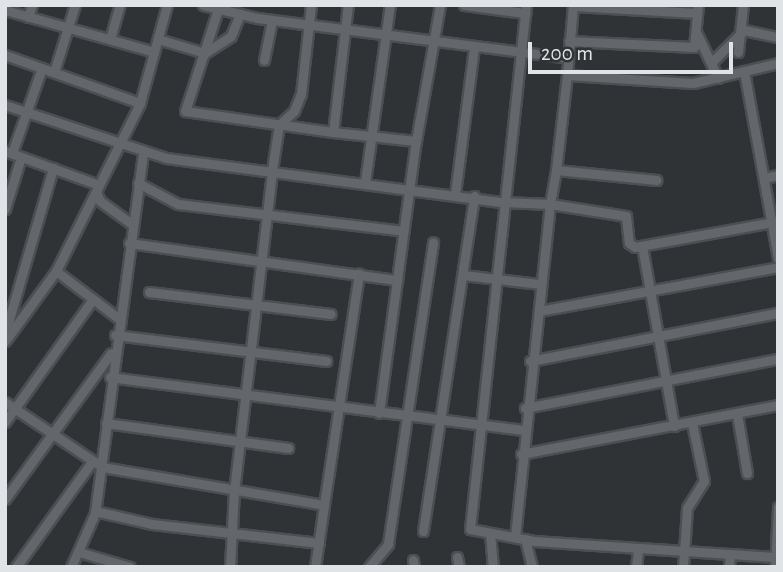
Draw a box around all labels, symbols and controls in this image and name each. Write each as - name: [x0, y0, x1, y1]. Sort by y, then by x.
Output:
- scale bar: [531, 28, 736, 72]
- text: 200 m: [541, 43, 593, 64]

